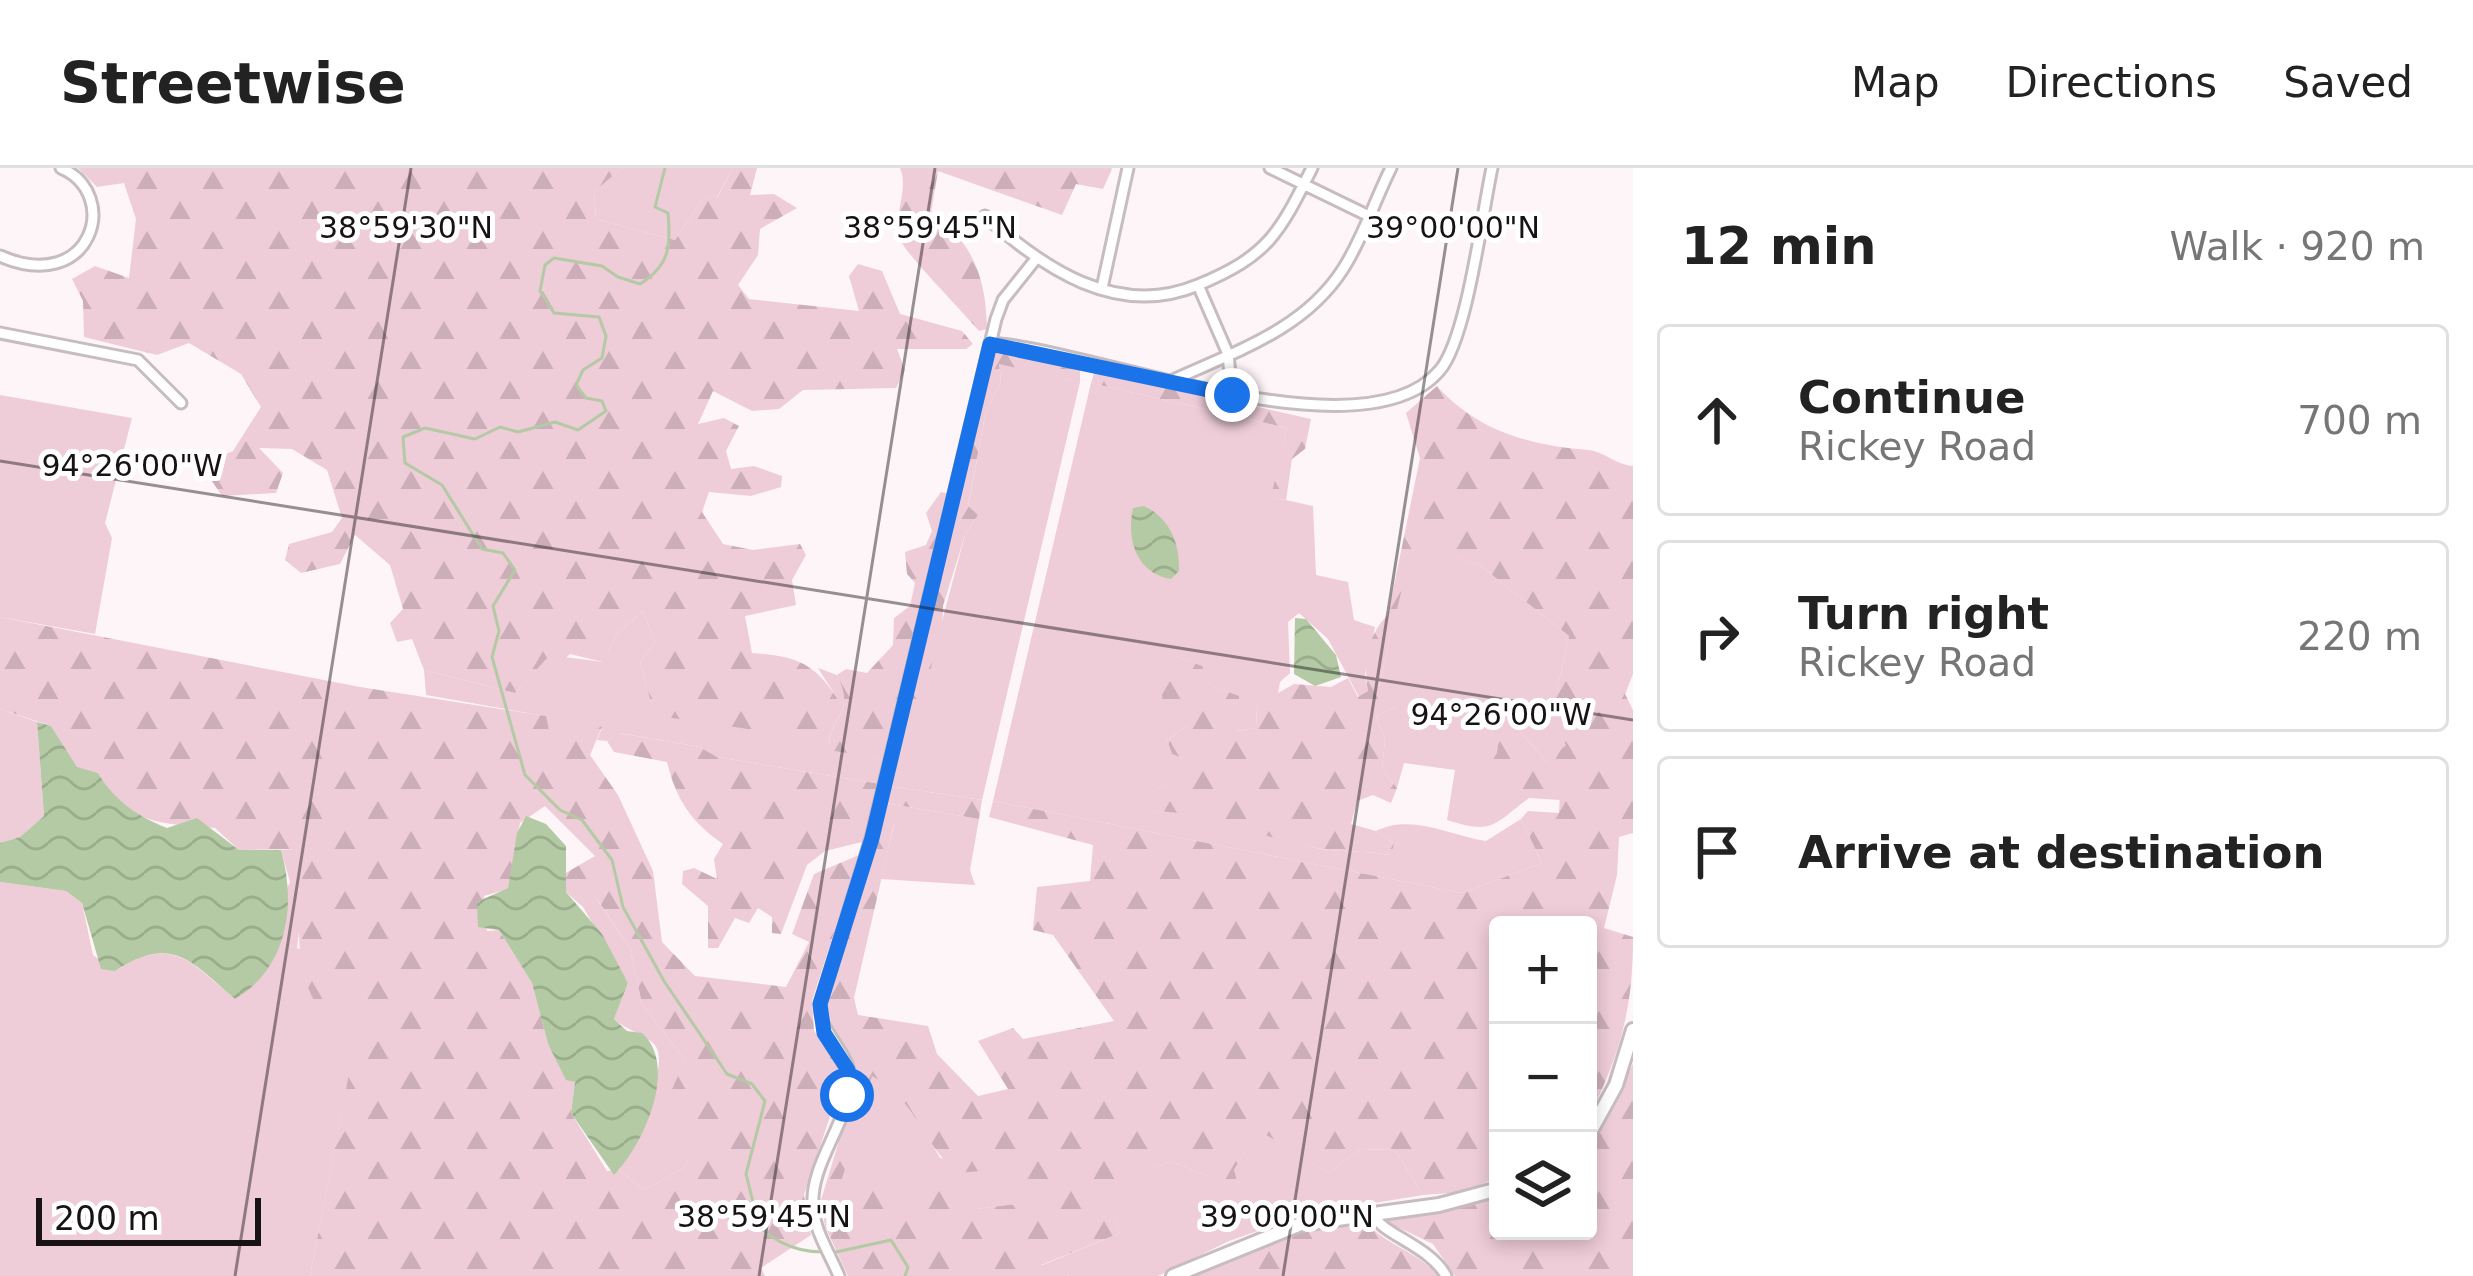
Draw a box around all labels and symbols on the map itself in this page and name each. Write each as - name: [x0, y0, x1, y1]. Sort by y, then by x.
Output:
- text: 38°59'30"N: [319, 210, 493, 245]
- text: 38°59'45"N: [843, 210, 1017, 245]
- text: 39°00'00"N: [1366, 210, 1540, 245]
- route end: [1205, 368, 1259, 422]
- text: 94°26'00"W: [41, 448, 223, 483]
- text: 94°26'00"W: [1410, 697, 1592, 732]
- route start: [820, 1068, 874, 1122]
- scale bar: [36, 1192, 261, 1245]
- text: 38°59'45"N: [677, 1199, 851, 1234]
- text: 39°00'00"N: [1200, 1199, 1374, 1234]

